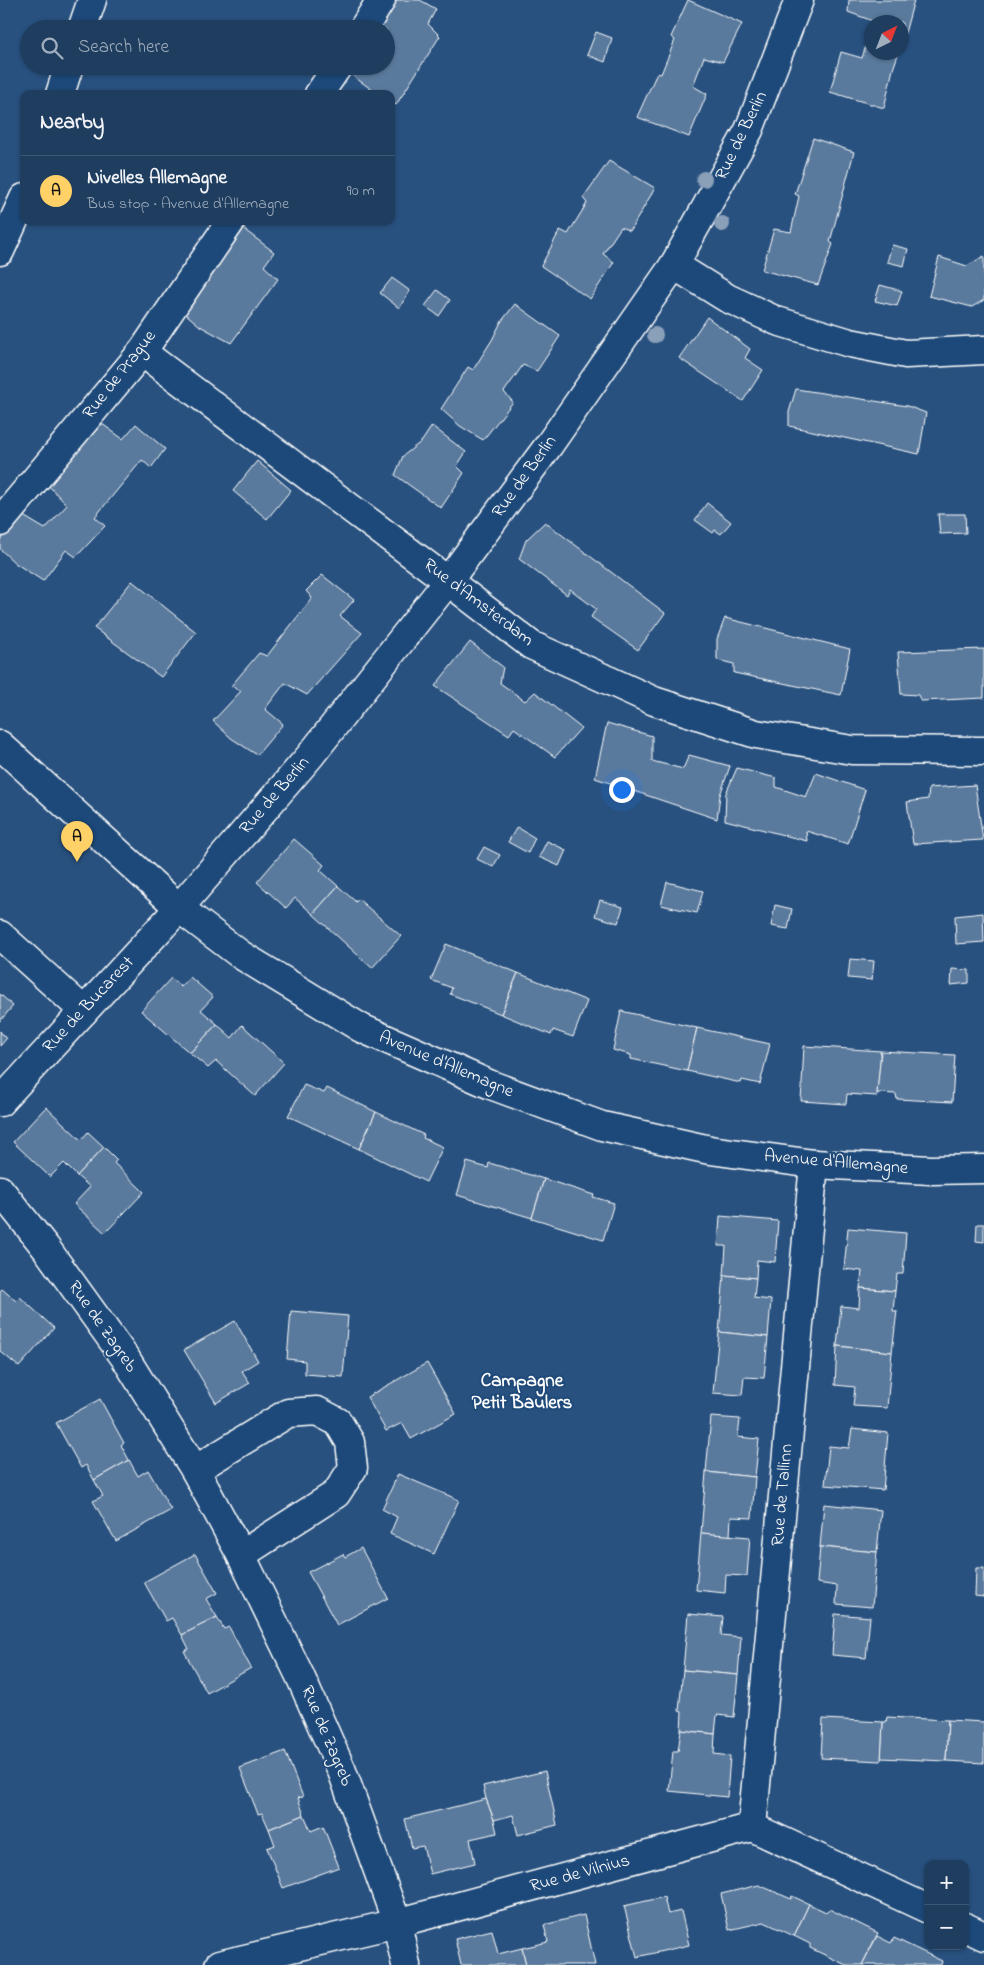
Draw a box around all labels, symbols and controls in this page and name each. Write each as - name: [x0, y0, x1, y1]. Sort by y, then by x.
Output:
- north arrow: [864, 15, 909, 60]
- search box: [20, 20, 395, 75]
- icon: search: [38, 34, 66, 62]
- text: Search here: [78, 34, 169, 61]
- street label: Rue de Berlin: [709, 87, 775, 185]
- text: Nearby: [40, 108, 104, 138]
- text: Nivelles Allemagne: [87, 165, 227, 192]
- text: A: [51, 179, 61, 203]
- text: 90 m: [347, 179, 375, 203]
- text: Bus stop · Avenue d'Allemagne: [87, 192, 289, 216]
- street label: Rue de Prague: [77, 324, 164, 426]
- street label: Rue de Berlin: [486, 430, 564, 524]
- street label: Rue d'Amsterdam: [417, 553, 539, 653]
- street label: Rue de Berlin: [234, 751, 316, 841]
- your location: [609, 777, 635, 803]
- pin: A: [61, 821, 93, 862]
- street label: Rue de Bucarest: [37, 951, 141, 1059]
- street label: Avenue d'Allemagne: [374, 1025, 518, 1106]
- street label: Avenue d'Allemagne: [763, 1144, 910, 1183]
- street label: Rue de Zagreb: [60, 1276, 144, 1379]
- district label: Campagne Petit Baulers: [472, 1368, 573, 1417]
- street label: Rue de Tallinn: [766, 1443, 800, 1547]
- street label: Rue de Zagreb: [292, 1682, 359, 1791]
- street label: Rue de Vilnius: [527, 1848, 633, 1900]
- map controls: [924, 1860, 969, 1950]
- button: +: [924, 1860, 969, 1905]
- button: −: [924, 1905, 969, 1950]

